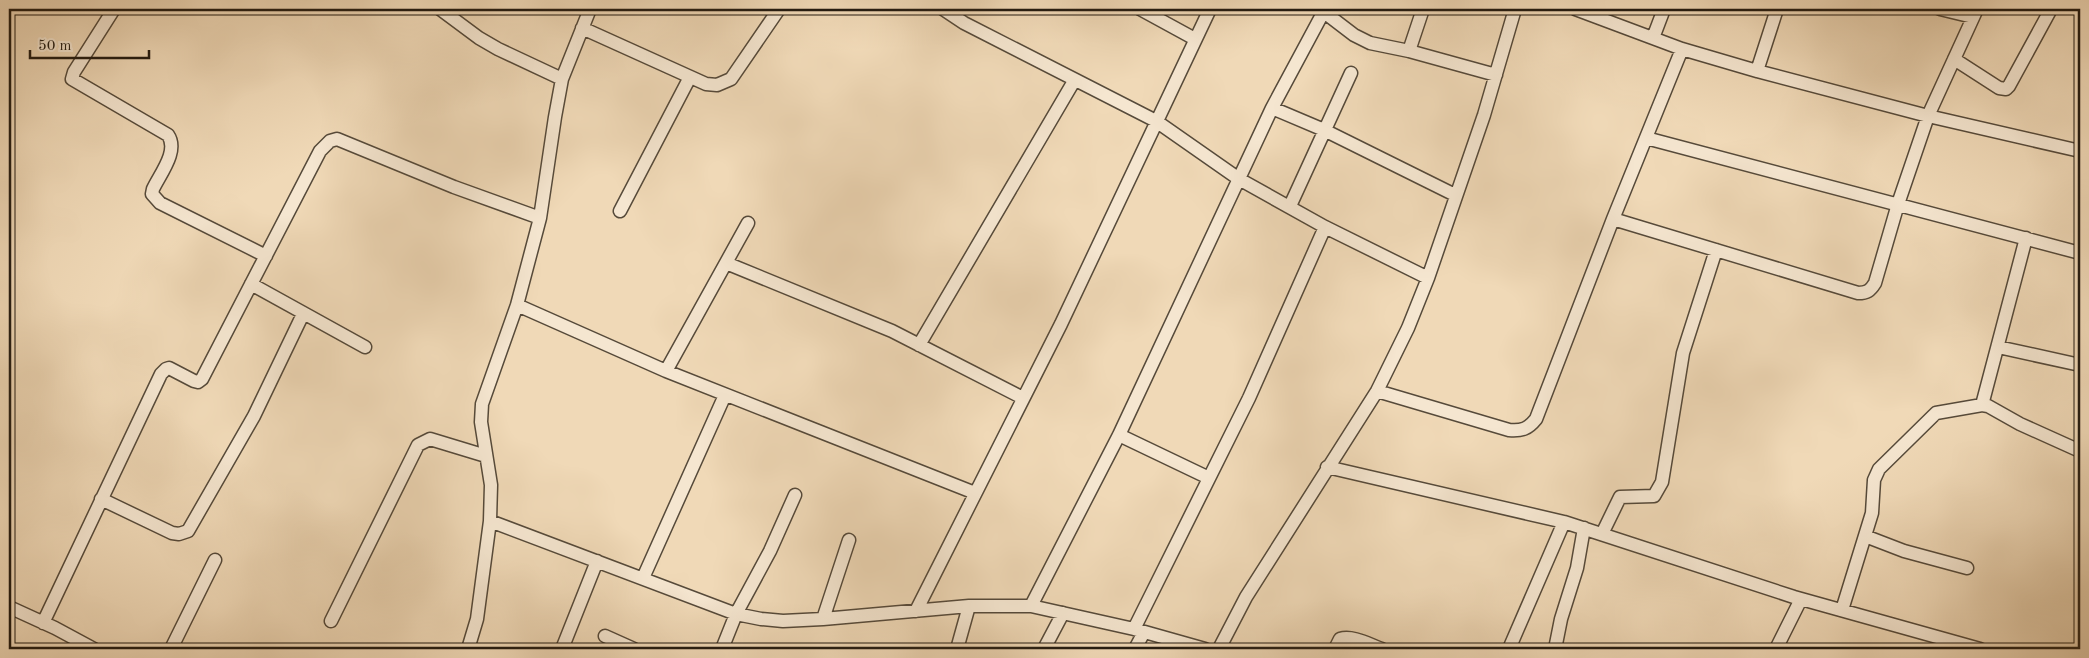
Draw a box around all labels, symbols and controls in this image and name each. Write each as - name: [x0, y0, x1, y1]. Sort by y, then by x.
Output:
- scale bar: [30, 28, 149, 60]
- text: 50 m: [38, 39, 72, 54]

